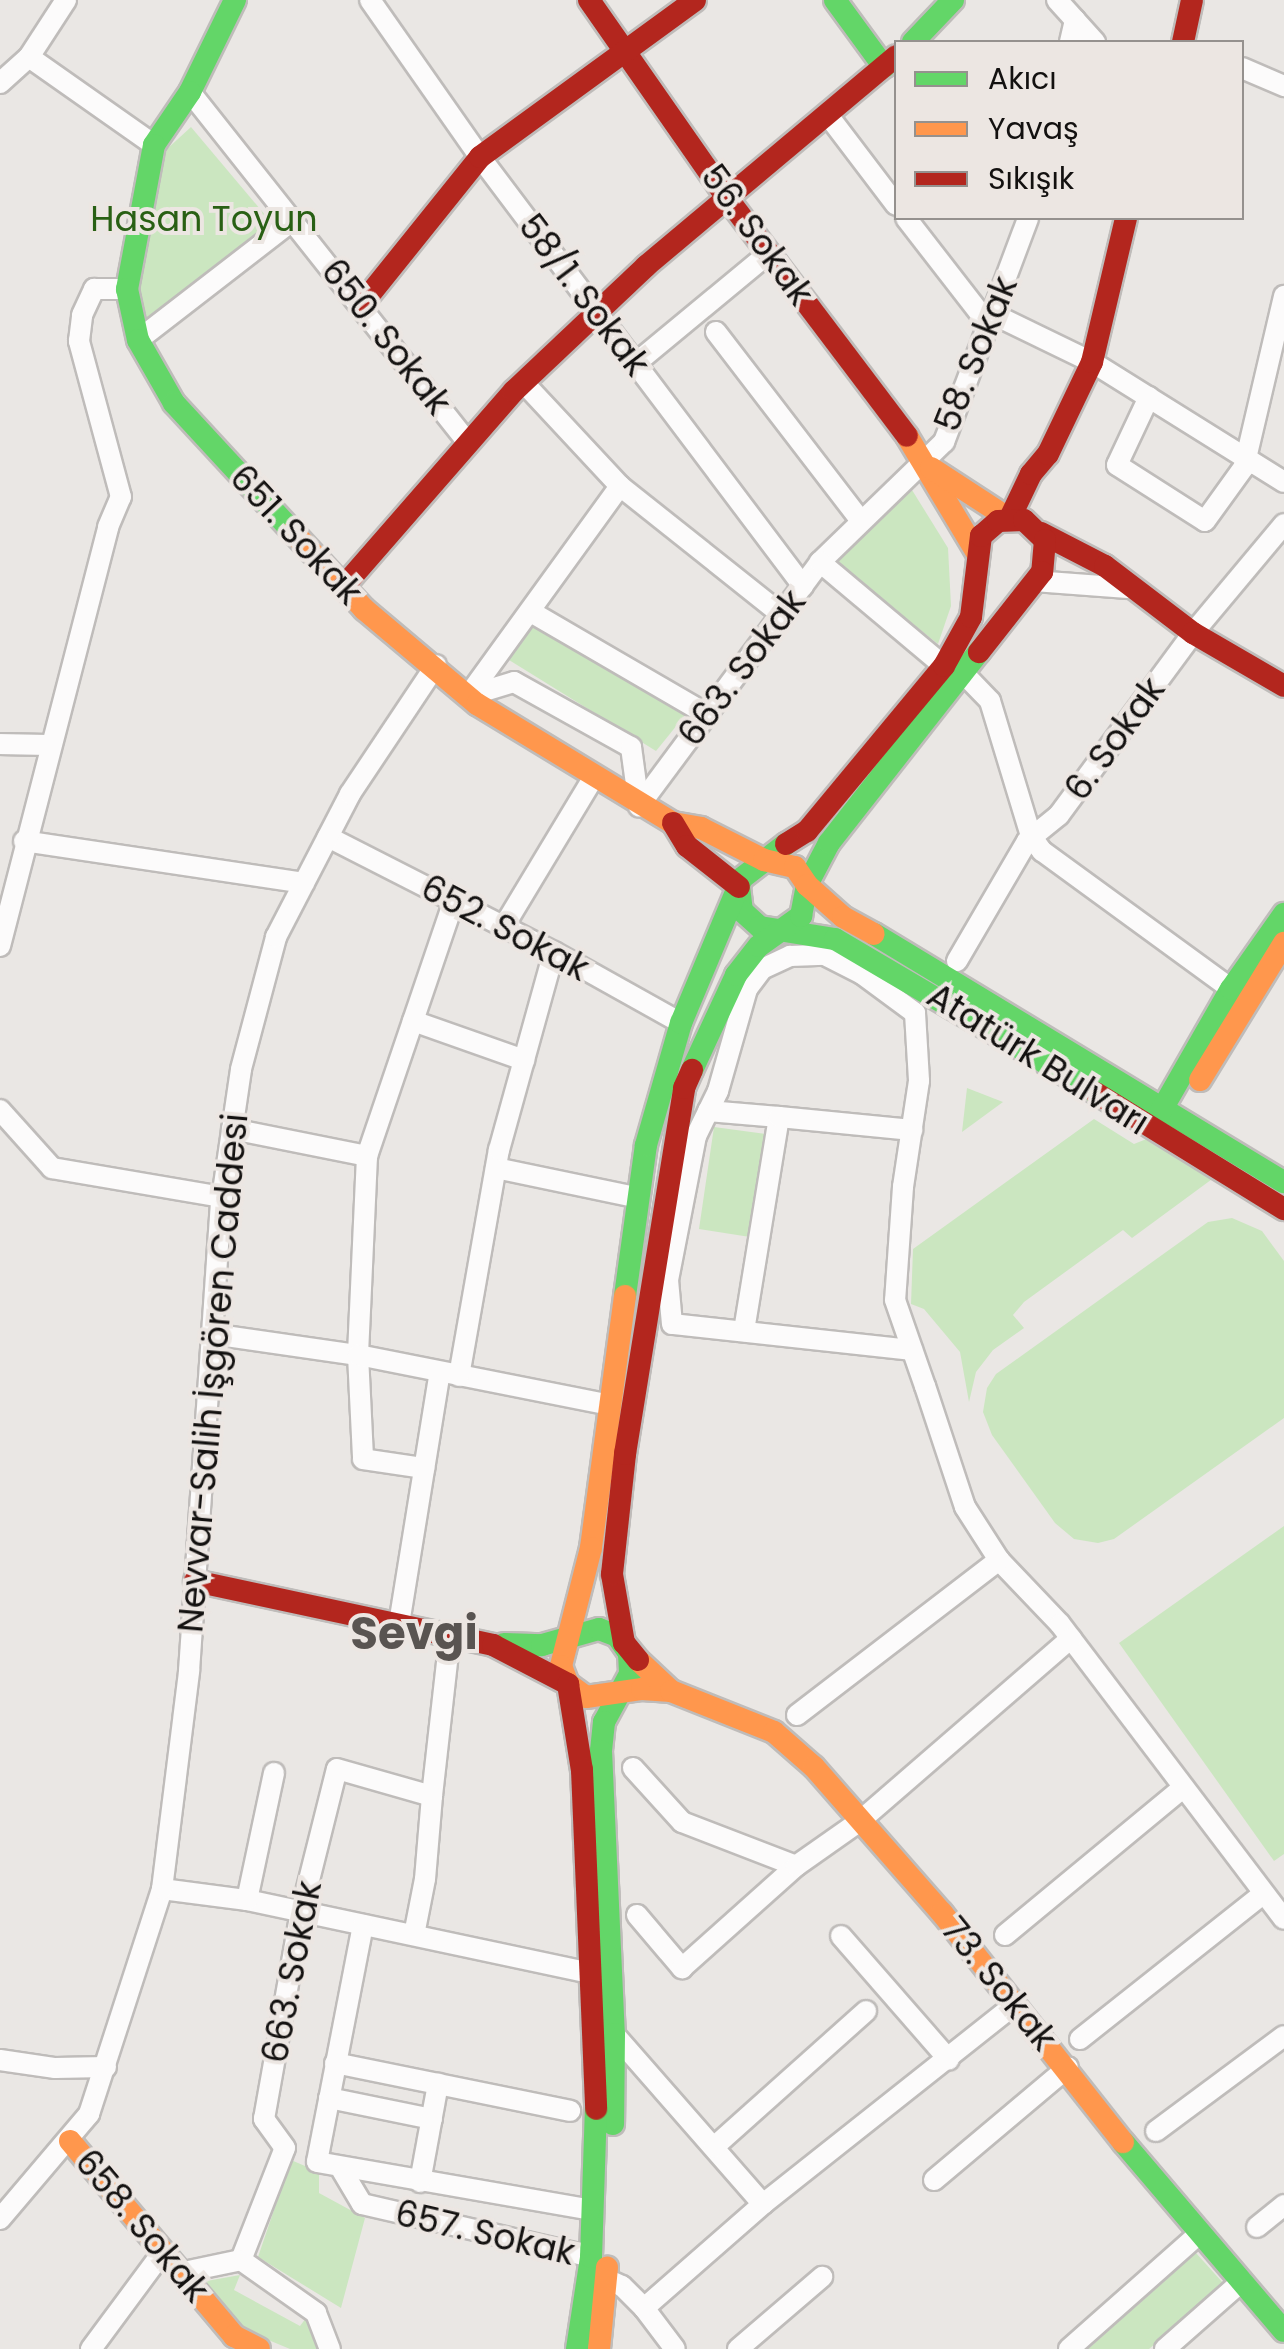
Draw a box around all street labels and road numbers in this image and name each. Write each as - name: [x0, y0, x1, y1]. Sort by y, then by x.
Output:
- street label: 56. Sokak: [692, 156, 822, 314]
- street label: 58/1. Sokak: [510, 206, 658, 384]
- street label: 650. Sokak: [312, 251, 460, 423]
- street label: 58. Sokak: [926, 270, 1026, 438]
- street label: 651. Sokak: [221, 457, 371, 613]
- street label: 663. Sokak: [670, 582, 814, 754]
- street label: 6. Sokak: [1056, 669, 1174, 809]
- street label: 652. Sokak: [414, 866, 596, 990]
- street label: Atatürk Bulvarı: [920, 974, 1156, 1144]
- street label: Nevvar-Salih İşgören Caddesi: [169, 1112, 257, 1634]
- street label: 663. Sokak: [254, 1877, 330, 2067]
- street label: 73. Sokak: [933, 1909, 1065, 2059]
- street label: 658. Sokak: [66, 2141, 218, 2311]
- street label: 657. Sokak: [391, 2192, 579, 2274]

